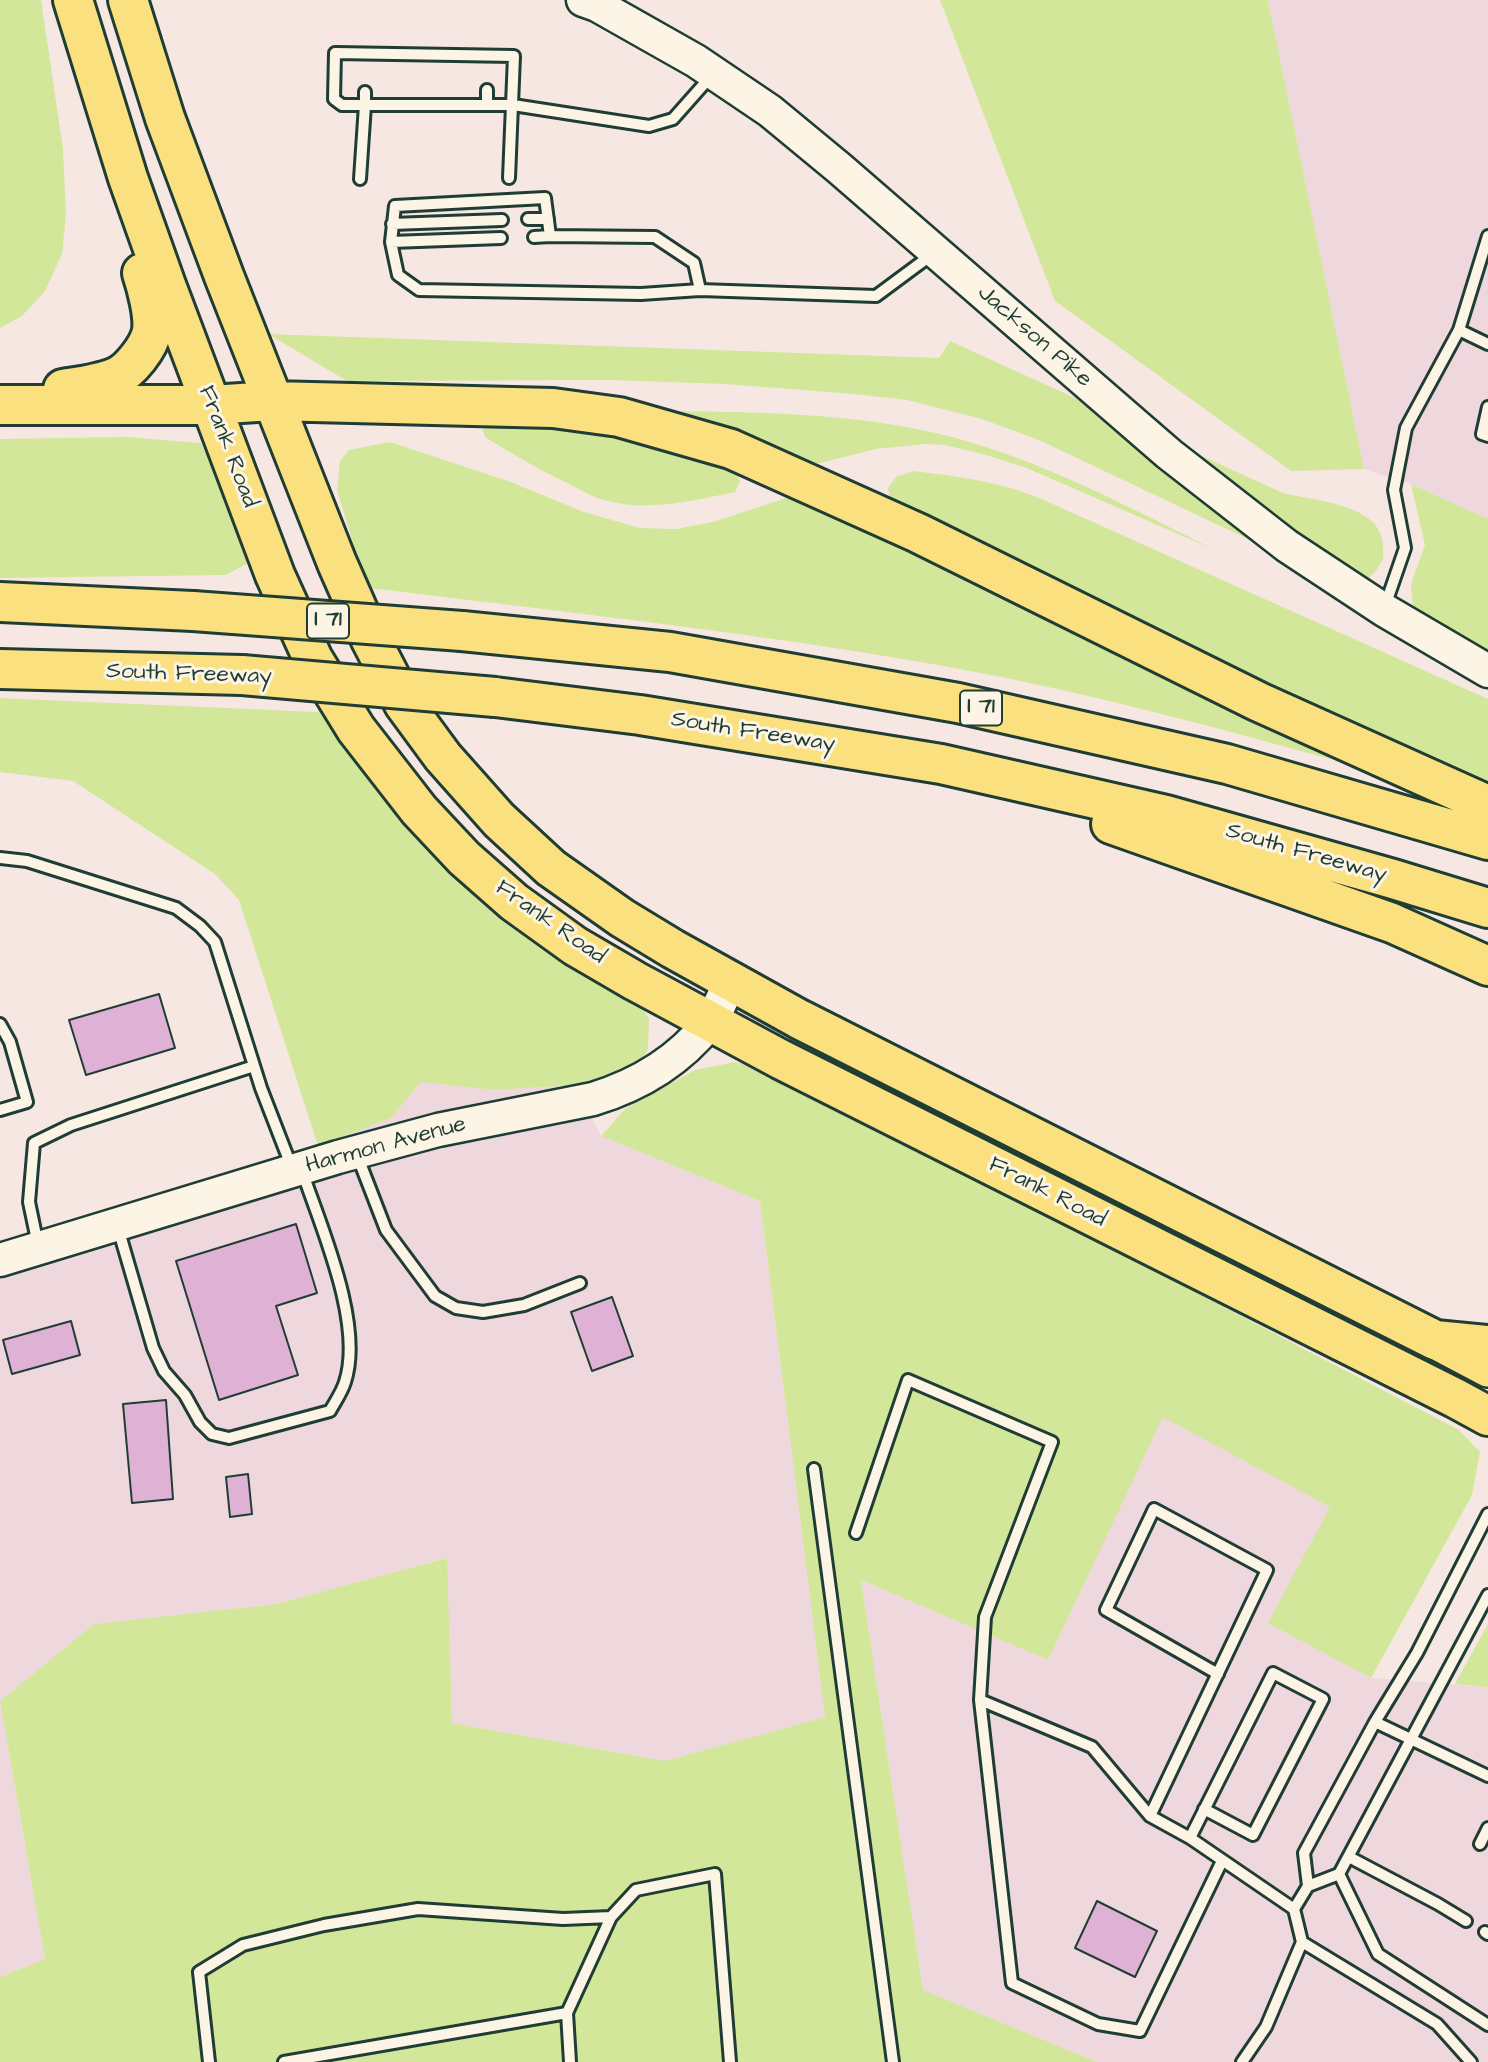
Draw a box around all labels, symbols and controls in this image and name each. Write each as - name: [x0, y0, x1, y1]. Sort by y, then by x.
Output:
- street label: Jackson Pike: [971, 280, 1097, 394]
- street label: Frank Road: [191, 382, 263, 512]
- road number: I 71: [307, 604, 349, 638]
- street label: South Freeway: [106, 658, 272, 692]
- road number: I 71: [960, 690, 1002, 726]
- street label: South Freeway: [669, 706, 837, 760]
- street label: South Freeway: [1223, 818, 1389, 890]
- street label: Frank Road: [490, 875, 610, 971]
- street label: Harmon Avenue: [303, 1111, 469, 1181]
- street label: Frank Road: [984, 1152, 1110, 1234]

